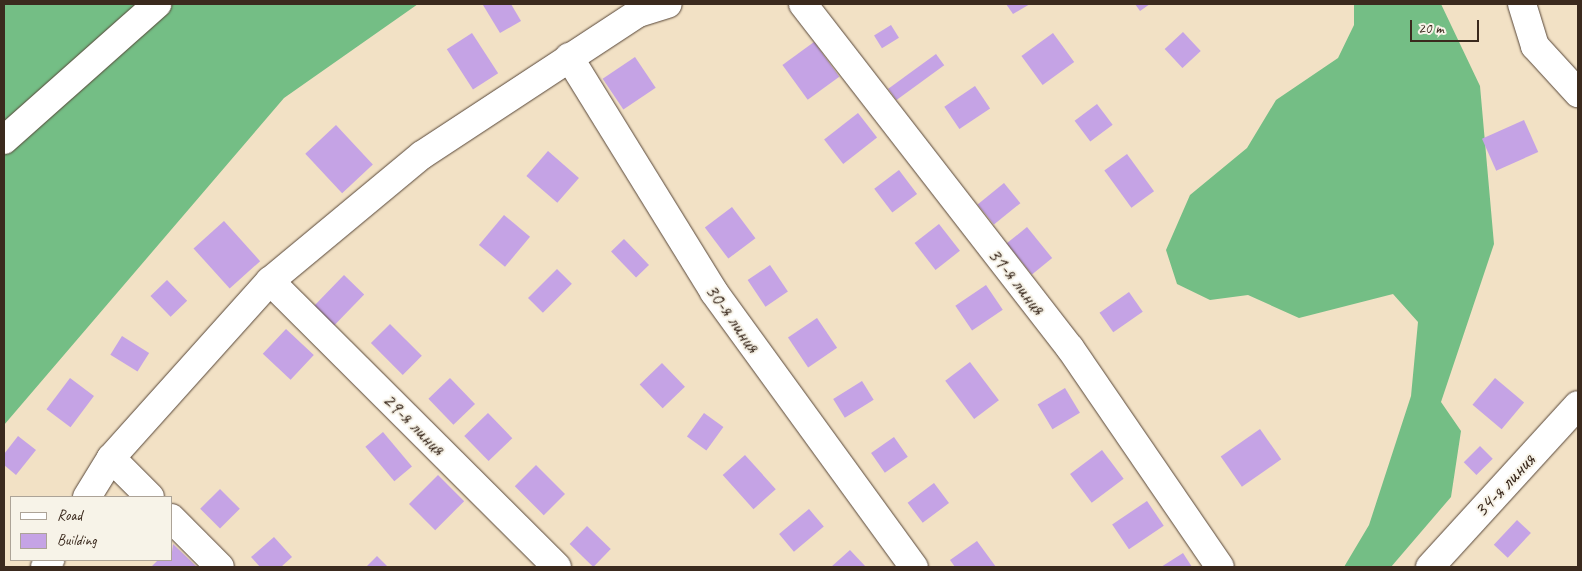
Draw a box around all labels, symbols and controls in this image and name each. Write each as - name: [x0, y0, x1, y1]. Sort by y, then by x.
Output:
- scale bar: [1412, 10, 1481, 42]
- text: 20 m: [1418, 19, 1444, 38]
- street label: 31-я линия: [983, 242, 1051, 320]
- street label: 30-я линия: [700, 279, 766, 357]
- street label: 29-я линия: [377, 387, 451, 461]
- street label: 34-я линия: [1468, 448, 1540, 522]
- legend: [10, 496, 172, 561]
- text: Road: [57, 506, 82, 525]
- text: Building: [57, 531, 96, 550]

